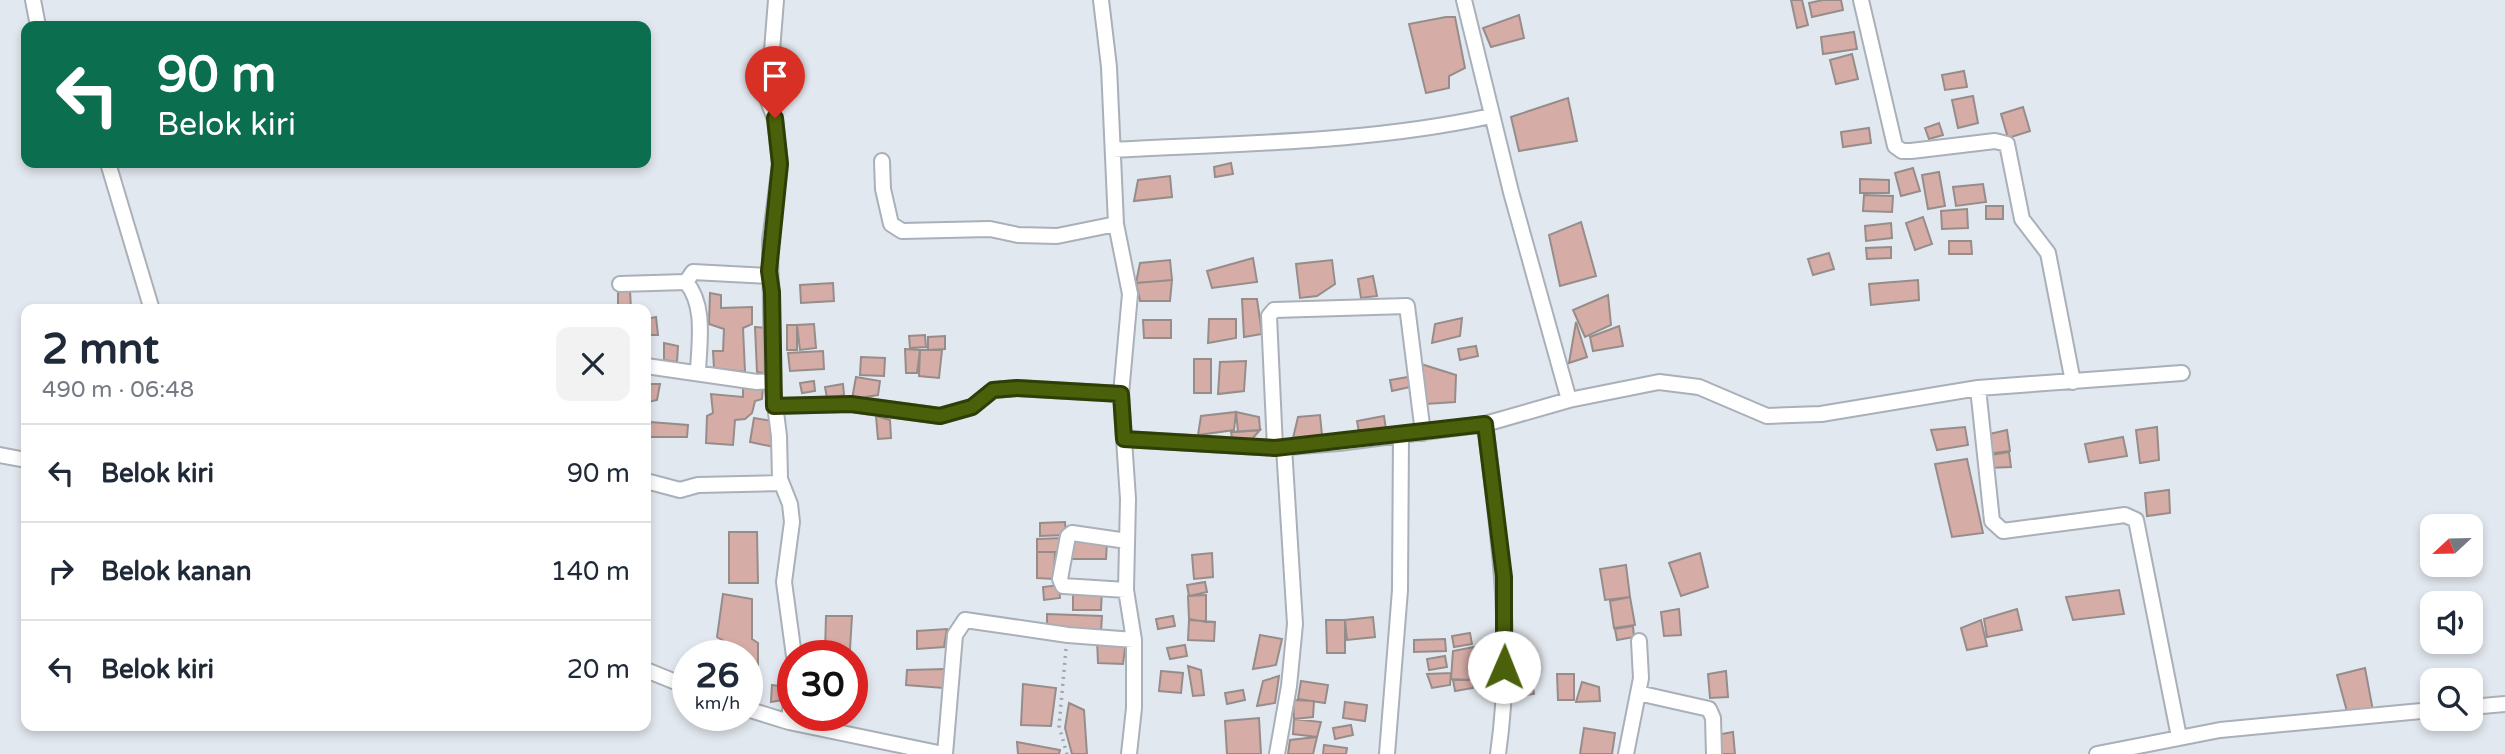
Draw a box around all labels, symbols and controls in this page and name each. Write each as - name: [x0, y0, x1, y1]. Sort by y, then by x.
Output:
- text: 90 m: [157, 46, 276, 105]
- pin: [745, 46, 805, 118]
- icon: left: [42, 49, 133, 140]
- icon: arrive: [756, 57, 794, 95]
- text: Belok kiri: [157, 106, 296, 144]
- text: 2 mnt: [42, 324, 159, 375]
- button: close: [556, 327, 630, 401]
- text: 490 m · 06:48: [42, 376, 194, 404]
- icon: left: [42, 454, 80, 492]
- text: Belok kiri: [101, 458, 214, 489]
- text: 90 m: [567, 458, 630, 489]
- north arrow: [2420, 514, 2483, 578]
- map controls: [2420, 514, 2483, 731]
- icon: right: [42, 552, 80, 590]
- text: Belok kanan: [101, 556, 252, 587]
- text: 140 m: [550, 556, 630, 587]
- button: sound: [2420, 591, 2483, 654]
- position arrow: [1467, 630, 1541, 704]
- speed limit sign: 30: [777, 640, 868, 731]
- icon: left: [42, 650, 80, 688]
- text: Belok kiri: [101, 654, 214, 685]
- text: 20 m: [567, 654, 630, 685]
- text: 26: [696, 655, 739, 697]
- button: search: [2420, 668, 2483, 731]
- text: km/h: [695, 692, 740, 714]

